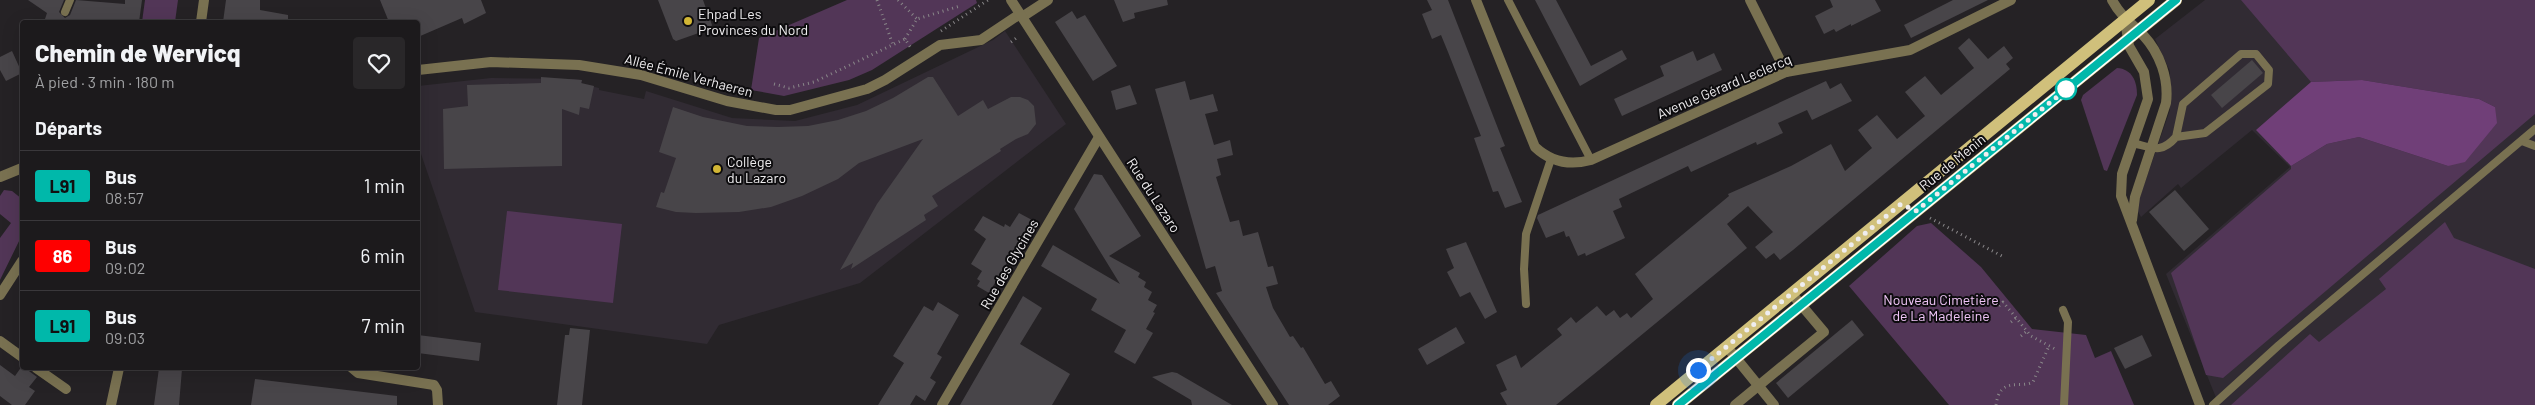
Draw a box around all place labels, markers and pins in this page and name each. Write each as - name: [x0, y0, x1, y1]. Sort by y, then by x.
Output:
- place label: Ehpad Les Provinces du Nord: [698, 5, 808, 38]
- marker: Ehpad Les Provinces du Nord: [682, 15, 694, 27]
- unlabelled marker: [2055, 78, 2077, 100]
- place label: Collège du Lazaro: [727, 153, 786, 186]
- marker: Collège du Lazaro: [711, 163, 723, 175]

